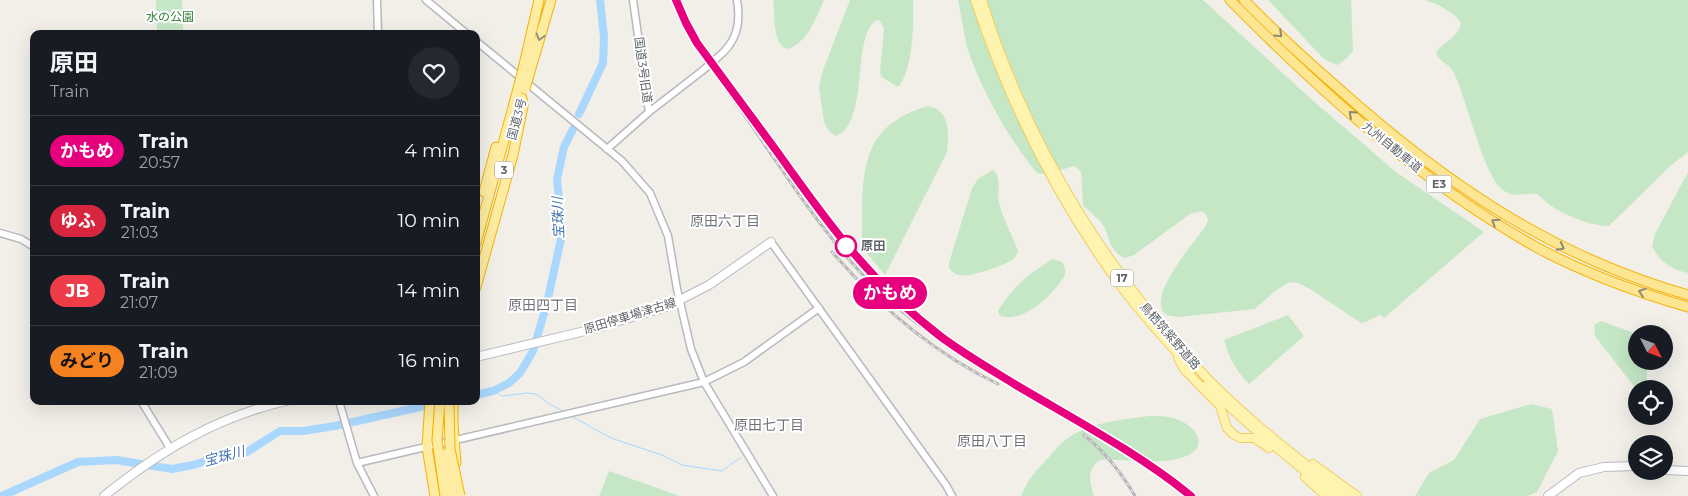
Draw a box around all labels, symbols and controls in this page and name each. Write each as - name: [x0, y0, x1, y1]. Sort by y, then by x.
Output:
- park label: 水の公園: [146, 9, 194, 24]
- one-way arrow: [1273, 28, 1282, 37]
- one-way arrow: [535, 33, 545, 41]
- street label: 国道3号旧道: [631, 36, 656, 104]
- button: heart: [408, 47, 460, 99]
- text: 原田: [50, 48, 98, 77]
- text: Train: [50, 82, 89, 101]
- street label: 国道3号: [504, 96, 529, 141]
- one-way arrow: [1348, 111, 1357, 120]
- street label: 九州自動車道: [1360, 118, 1425, 175]
- text: Train: [139, 130, 189, 153]
- text: 4 min: [404, 139, 460, 162]
- text: かもめ: [60, 140, 114, 162]
- text: 20:57: [139, 153, 180, 172]
- road number: 3: [495, 162, 513, 178]
- road number: E3: [1426, 175, 1452, 192]
- water label: 宝珠川: [548, 195, 568, 239]
- text: Train: [121, 200, 170, 223]
- text: 10 min: [397, 209, 460, 232]
- text: ゆふ: [60, 210, 96, 232]
- district label: 原田六丁目: [690, 212, 760, 230]
- one-way arrow: [1492, 219, 1501, 228]
- text: 21:03: [121, 223, 158, 242]
- marker: 原田: [835, 235, 857, 257]
- place label: 原田: [861, 238, 885, 253]
- one-way arrow: [1556, 241, 1565, 251]
- text: Train: [120, 270, 170, 293]
- road number: 17: [1111, 270, 1133, 286]
- line badge: かもめ: [861, 277, 919, 309]
- text: 14 min: [397, 279, 460, 302]
- text: JB: [66, 280, 89, 302]
- text: かもめ: [863, 282, 917, 304]
- one-way arrow: [1638, 288, 1646, 298]
- text: 21:07: [120, 293, 158, 312]
- street label: 原田停車場津古線: [582, 294, 678, 337]
- district label: 原田四丁目: [508, 296, 578, 314]
- street label: 鳥栖筑紫野道路: [1137, 299, 1204, 372]
- north arrow: [1628, 325, 1672, 370]
- map controls: [1628, 325, 1673, 480]
- text: Train: [139, 340, 189, 363]
- text: 16 min: [398, 349, 460, 372]
- text: みどり: [60, 350, 114, 372]
- text: 21:09: [139, 363, 178, 382]
- button: locate: [1628, 380, 1673, 425]
- district label: 原田七丁目: [734, 416, 804, 434]
- district label: 原田八丁目: [957, 432, 1027, 450]
- button: layers: [1628, 435, 1673, 480]
- water label: 宝珠川: [201, 441, 249, 470]

